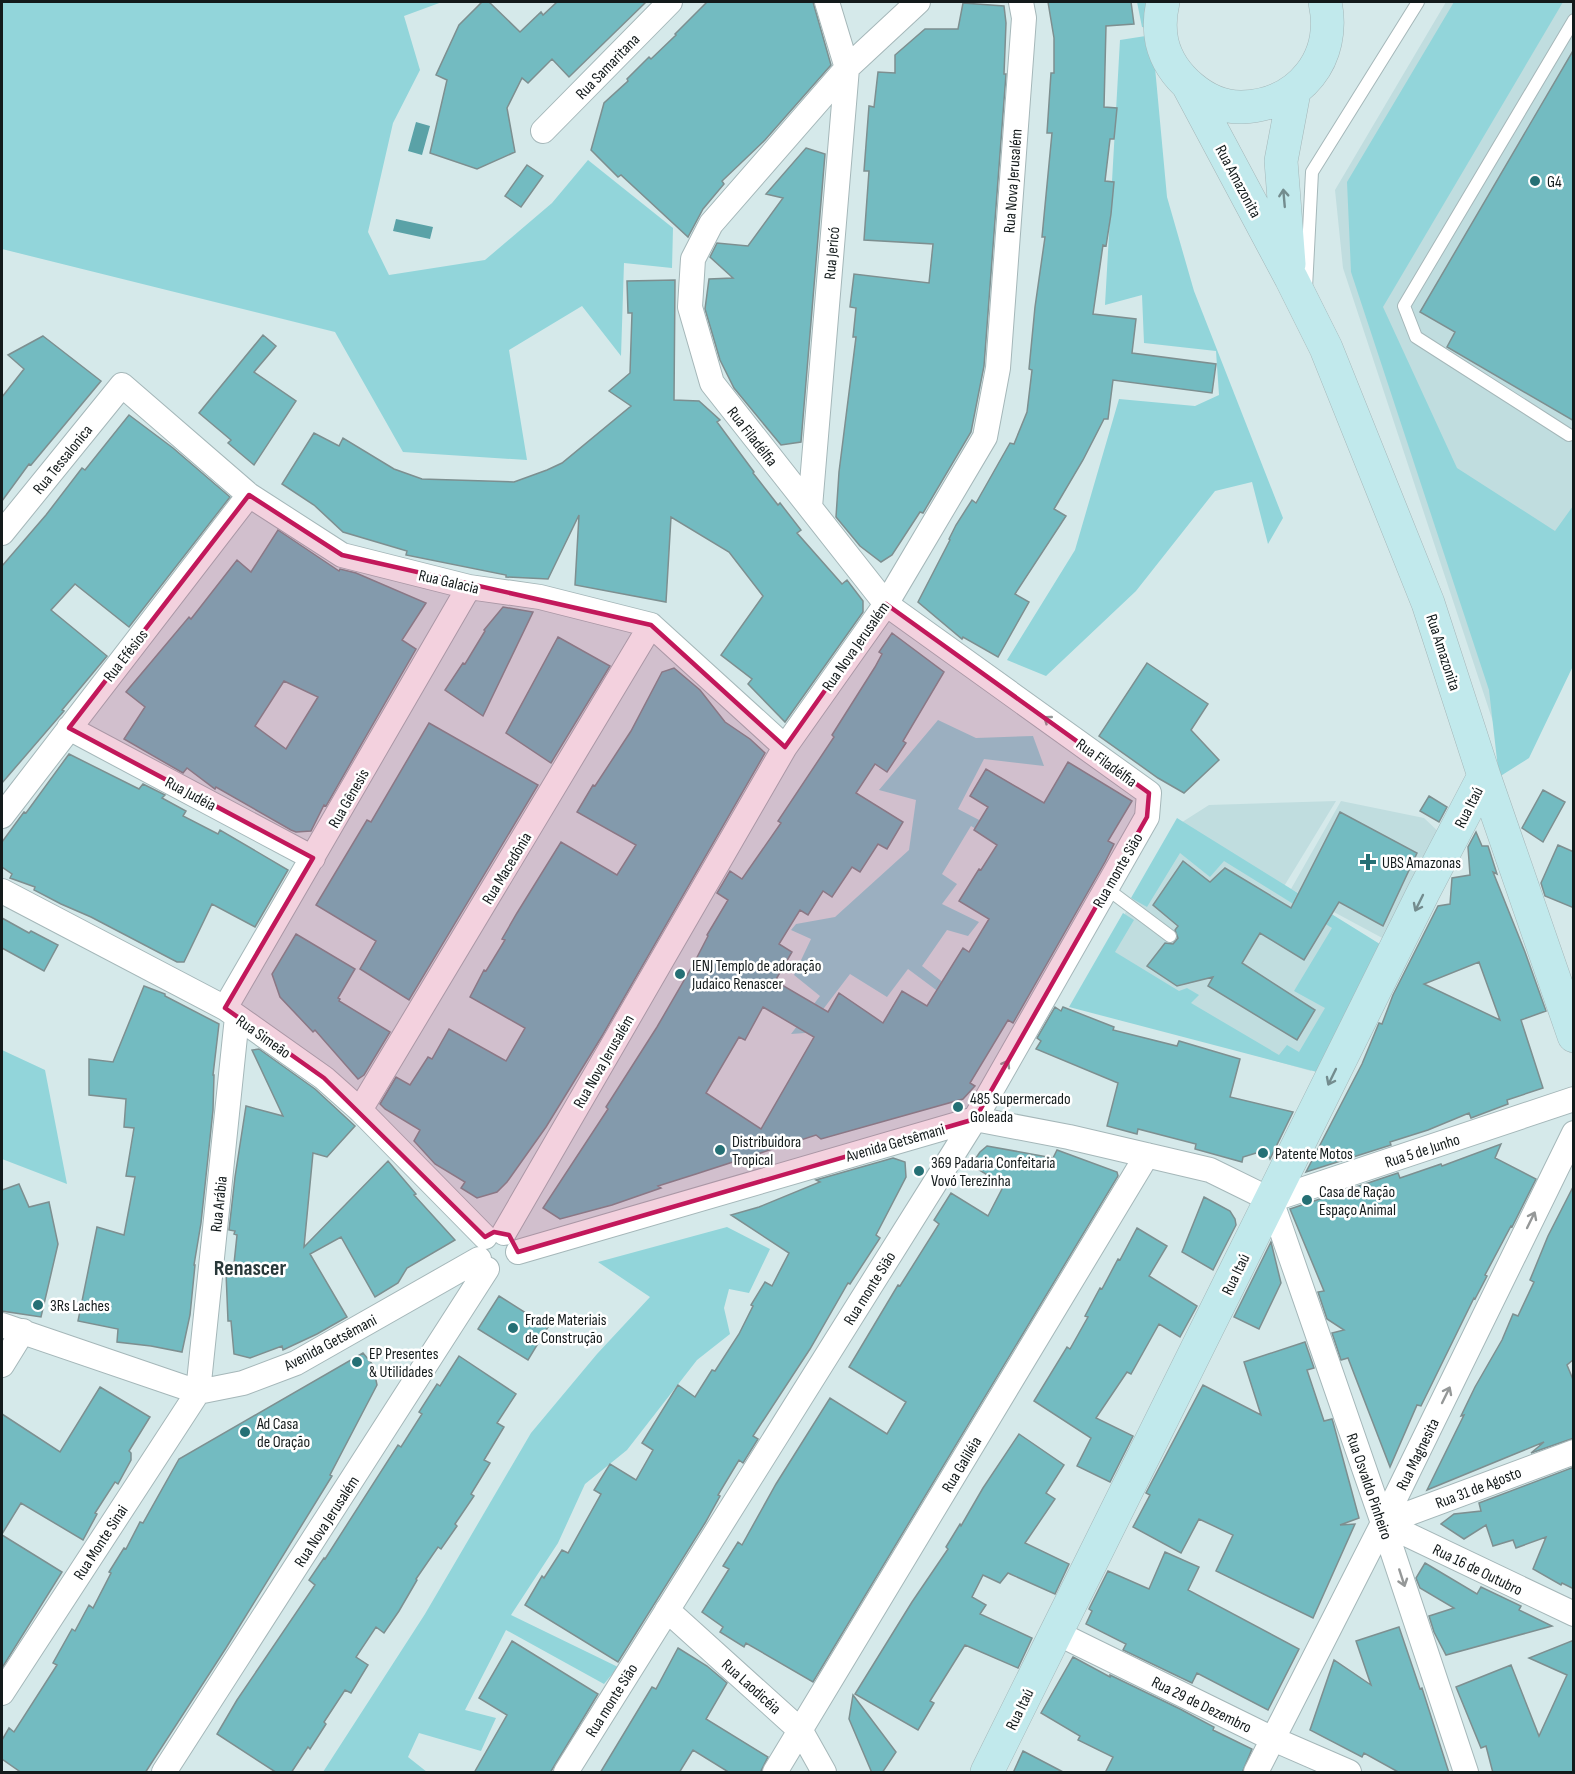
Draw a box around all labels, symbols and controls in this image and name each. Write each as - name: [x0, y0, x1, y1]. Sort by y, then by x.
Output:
- street label: Rua Samaritana: [572, 30, 644, 104]
- street label: Rua Nova Jerusalém: [1000, 128, 1027, 234]
- street label: Rua Amazonita: [1211, 142, 1265, 221]
- place label: G4: [1547, 173, 1562, 192]
- marker: G4: [1528, 174, 1542, 188]
- one-way arrow: [1278, 189, 1289, 209]
- street label: Rua Jericó: [821, 226, 844, 280]
- street label: Rua Filadélfia: [723, 403, 781, 471]
- street label: Rua Tessalonica: [29, 421, 97, 499]
- street label: Rua Galacia: [417, 566, 481, 599]
- street label: Rua Nova Jerusalém: [818, 599, 894, 695]
- street label: Rua Amazonita: [1421, 612, 1464, 693]
- street label: Rua Efésios: [100, 626, 153, 686]
- one-way arrow: [1043, 716, 1059, 728]
- street label: Rua Filadélfia: [1072, 735, 1140, 792]
- street label: Rua Gênesis: [325, 766, 374, 832]
- street label: Rua Judéia: [162, 773, 219, 816]
- street label: Rua Itaú: [1451, 784, 1488, 831]
- street label: Rua Macedônia: [478, 829, 536, 908]
- street label: Rua monte Sião: [1089, 830, 1147, 911]
- marker: UBS Amazonas: [1359, 853, 1377, 871]
- place label: UBS Amazonas: [1382, 854, 1461, 873]
- one-way arrow: [1412, 893, 1424, 911]
- place label: IENJ Templo de adoração Judaico Renascer: [691, 957, 821, 994]
- marker: IENJ Templo de adoração Judaico Renascer: [673, 967, 687, 981]
- street label: Rua Simeão: [232, 1012, 294, 1063]
- street label: Rua Nova Jerusalém: [570, 1012, 639, 1112]
- one-way arrow: [998, 1060, 1010, 1077]
- one-way arrow: [1326, 1068, 1337, 1086]
- place label: 485 Supermercado Goleada: [970, 1090, 1071, 1127]
- marker: 485 Supermercado Goleada: [951, 1100, 965, 1114]
- street label: Avenida Getsêmani: [843, 1120, 947, 1167]
- street label: Rua 5 de Junho: [1383, 1130, 1462, 1172]
- place label: Distribuidora Tropical: [732, 1133, 801, 1170]
- marker: Distribuidora Tropical: [713, 1143, 727, 1157]
- place label: Patente Motos: [1275, 1145, 1353, 1164]
- marker: Patente Motos: [1256, 1146, 1270, 1160]
- place label: 369 Padaria Confeitaria Vovó Terezinha: [931, 1154, 1056, 1191]
- marker: 369 Padaria Confeitaria Vovó Terezinha: [912, 1164, 926, 1178]
- street label: Rua Arábia: [207, 1175, 232, 1233]
- place label: Casa de Ração Espaço Animal: [1319, 1183, 1396, 1220]
- marker: Casa de Ração Espaço Animal: [1300, 1193, 1314, 1207]
- one-way arrow: [1526, 1211, 1538, 1229]
- street label: Rua monte Sião: [840, 1249, 900, 1329]
- street label: Rua Itaú: [1218, 1251, 1254, 1298]
- district label: Renascer: [214, 1255, 287, 1282]
- place label: 3Rs Laches: [50, 1297, 110, 1316]
- marker: 3Rs Laches: [31, 1298, 45, 1312]
- street label: Avenida Getsêmani: [280, 1311, 380, 1376]
- place label: Frade Materiais de Construção: [525, 1311, 607, 1348]
- marker: Frade Materiais de Construção: [506, 1321, 520, 1335]
- place label: EP Presentes & Utilidades: [369, 1345, 439, 1382]
- marker: EP Presentes & Utilidades: [350, 1355, 364, 1369]
- one-way arrow: [1440, 1386, 1452, 1404]
- place label: Ad Casa de Oração: [256, 1415, 310, 1452]
- street label: Rua Magnesita: [1393, 1416, 1444, 1494]
- marker: Ad Casa de Oração: [238, 1425, 252, 1439]
- street label: Rua Osvaldo Pinheiro: [1342, 1431, 1396, 1542]
- street label: Rua Galiléia: [938, 1433, 986, 1496]
- street label: Rua 31 de Agosto: [1433, 1463, 1524, 1513]
- street label: Rua Nova Jerusalém: [291, 1473, 364, 1571]
- street label: Rua Monte Sinai: [70, 1502, 132, 1584]
- street label: Rua 16 de Outubro: [1429, 1540, 1525, 1600]
- one-way arrow: [1397, 1569, 1408, 1587]
- street label: Rua Laodicéia: [717, 1656, 785, 1719]
- street label: Rua monte Sião: [582, 1661, 642, 1741]
- street label: Rua 29 de Dezembro: [1148, 1673, 1254, 1738]
- street label: Rua Itaú: [1002, 1686, 1038, 1733]

